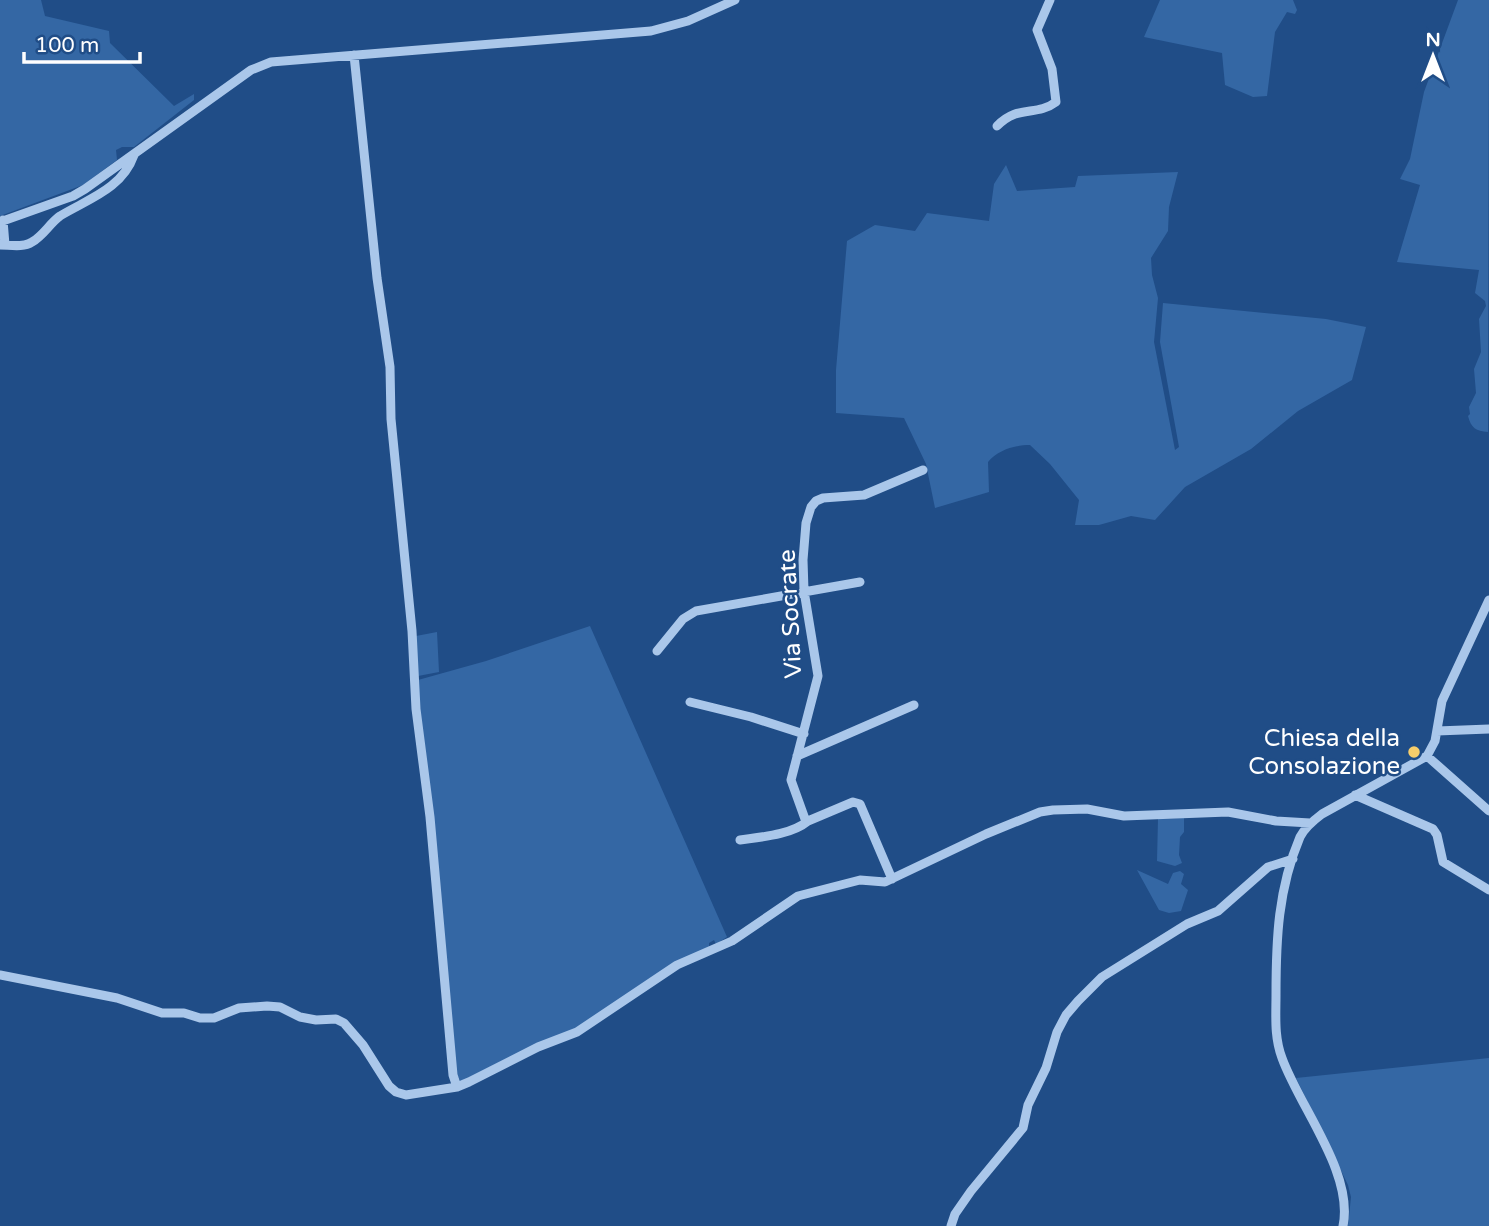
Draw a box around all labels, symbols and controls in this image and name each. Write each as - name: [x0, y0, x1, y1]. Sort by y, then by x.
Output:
- scale bar: [24, 21, 140, 65]
- north arrow: [1398, 21, 1468, 91]
- text: N: [1425, 29, 1441, 51]
- text: 100 m: [35, 33, 99, 58]
- street label: Via Socrate: [773, 549, 808, 679]
- place label: Chiesa della Consolazione: [1248, 724, 1400, 781]
- marker: Chiesa della Consolazione: [1406, 744, 1422, 760]

